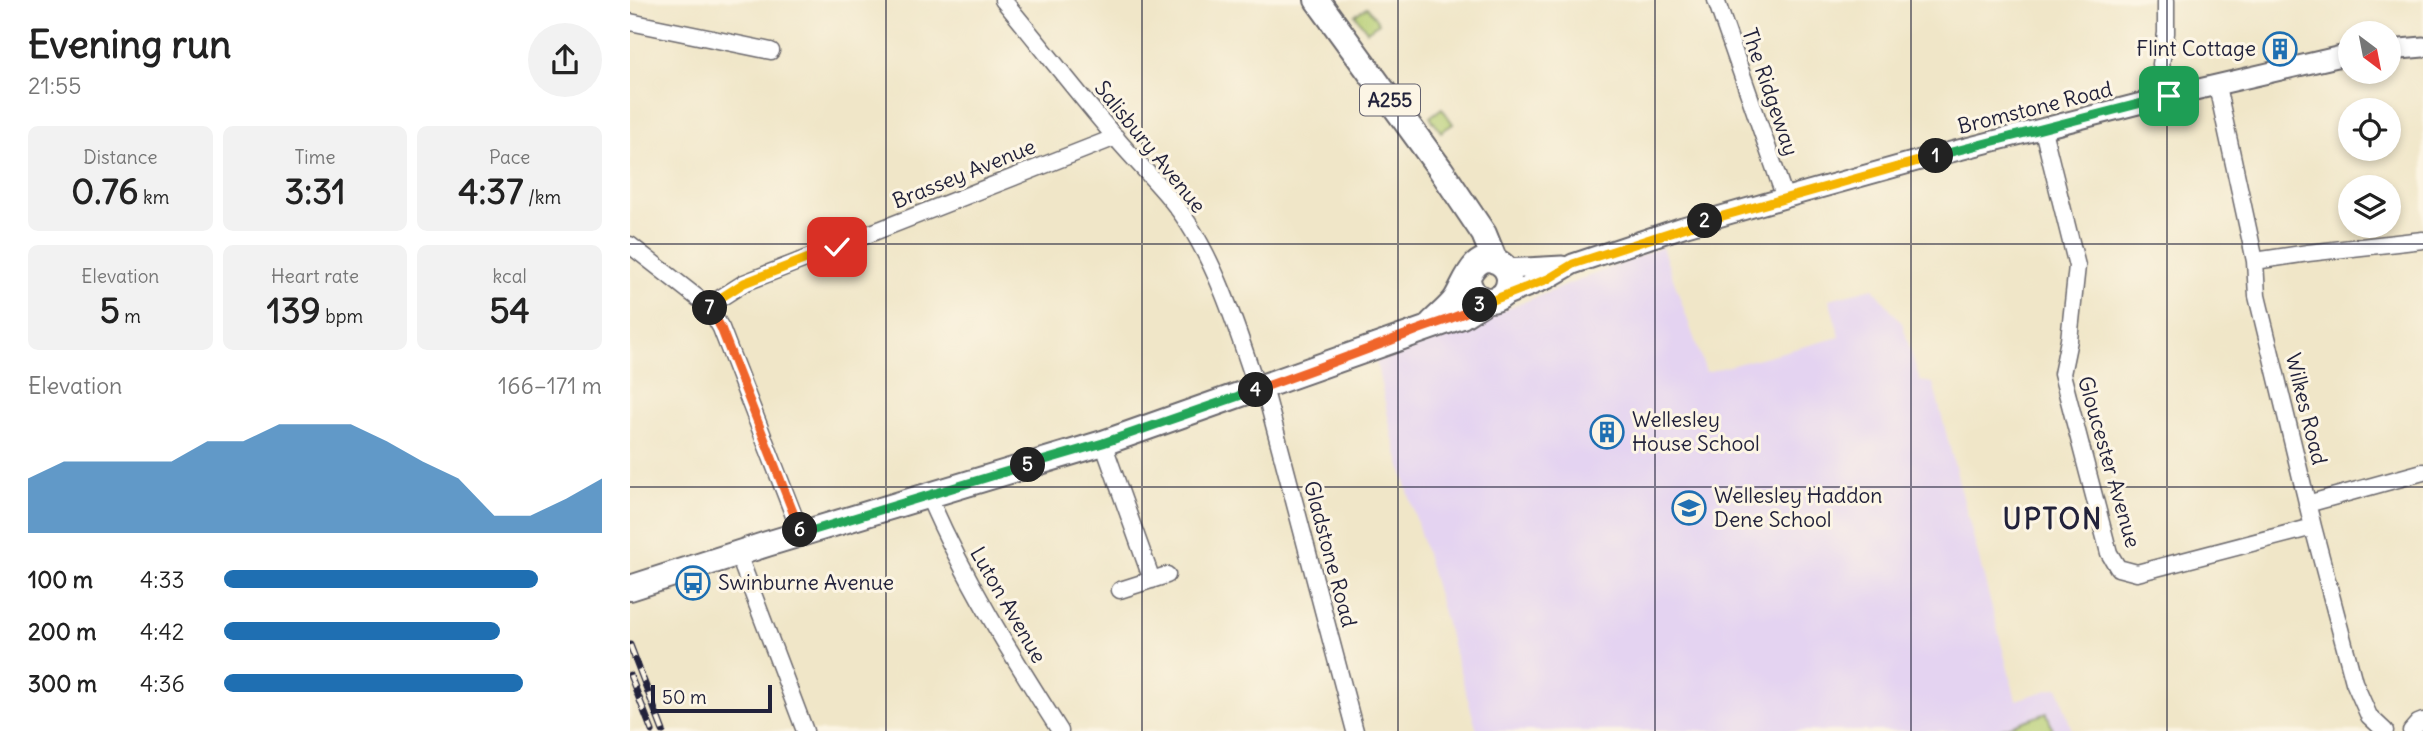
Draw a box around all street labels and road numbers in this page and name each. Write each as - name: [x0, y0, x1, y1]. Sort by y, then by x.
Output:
- street label: The Ridgeway: [1736, 24, 1805, 159]
- street label: Salisbury Avenue: [1089, 75, 1212, 218]
- street label: Bromstone Road: [1955, 75, 2115, 140]
- road number: A255: [1360, 85, 1420, 116]
- street label: Brassey Avenue: [888, 133, 1039, 214]
- street label: Wilkes Road: [2280, 350, 2333, 468]
- street label: Gloucester Avenue: [2072, 373, 2147, 551]
- street label: Gladstone Road: [1298, 478, 1363, 630]
- street label: Luton Avenue: [964, 542, 1053, 668]

